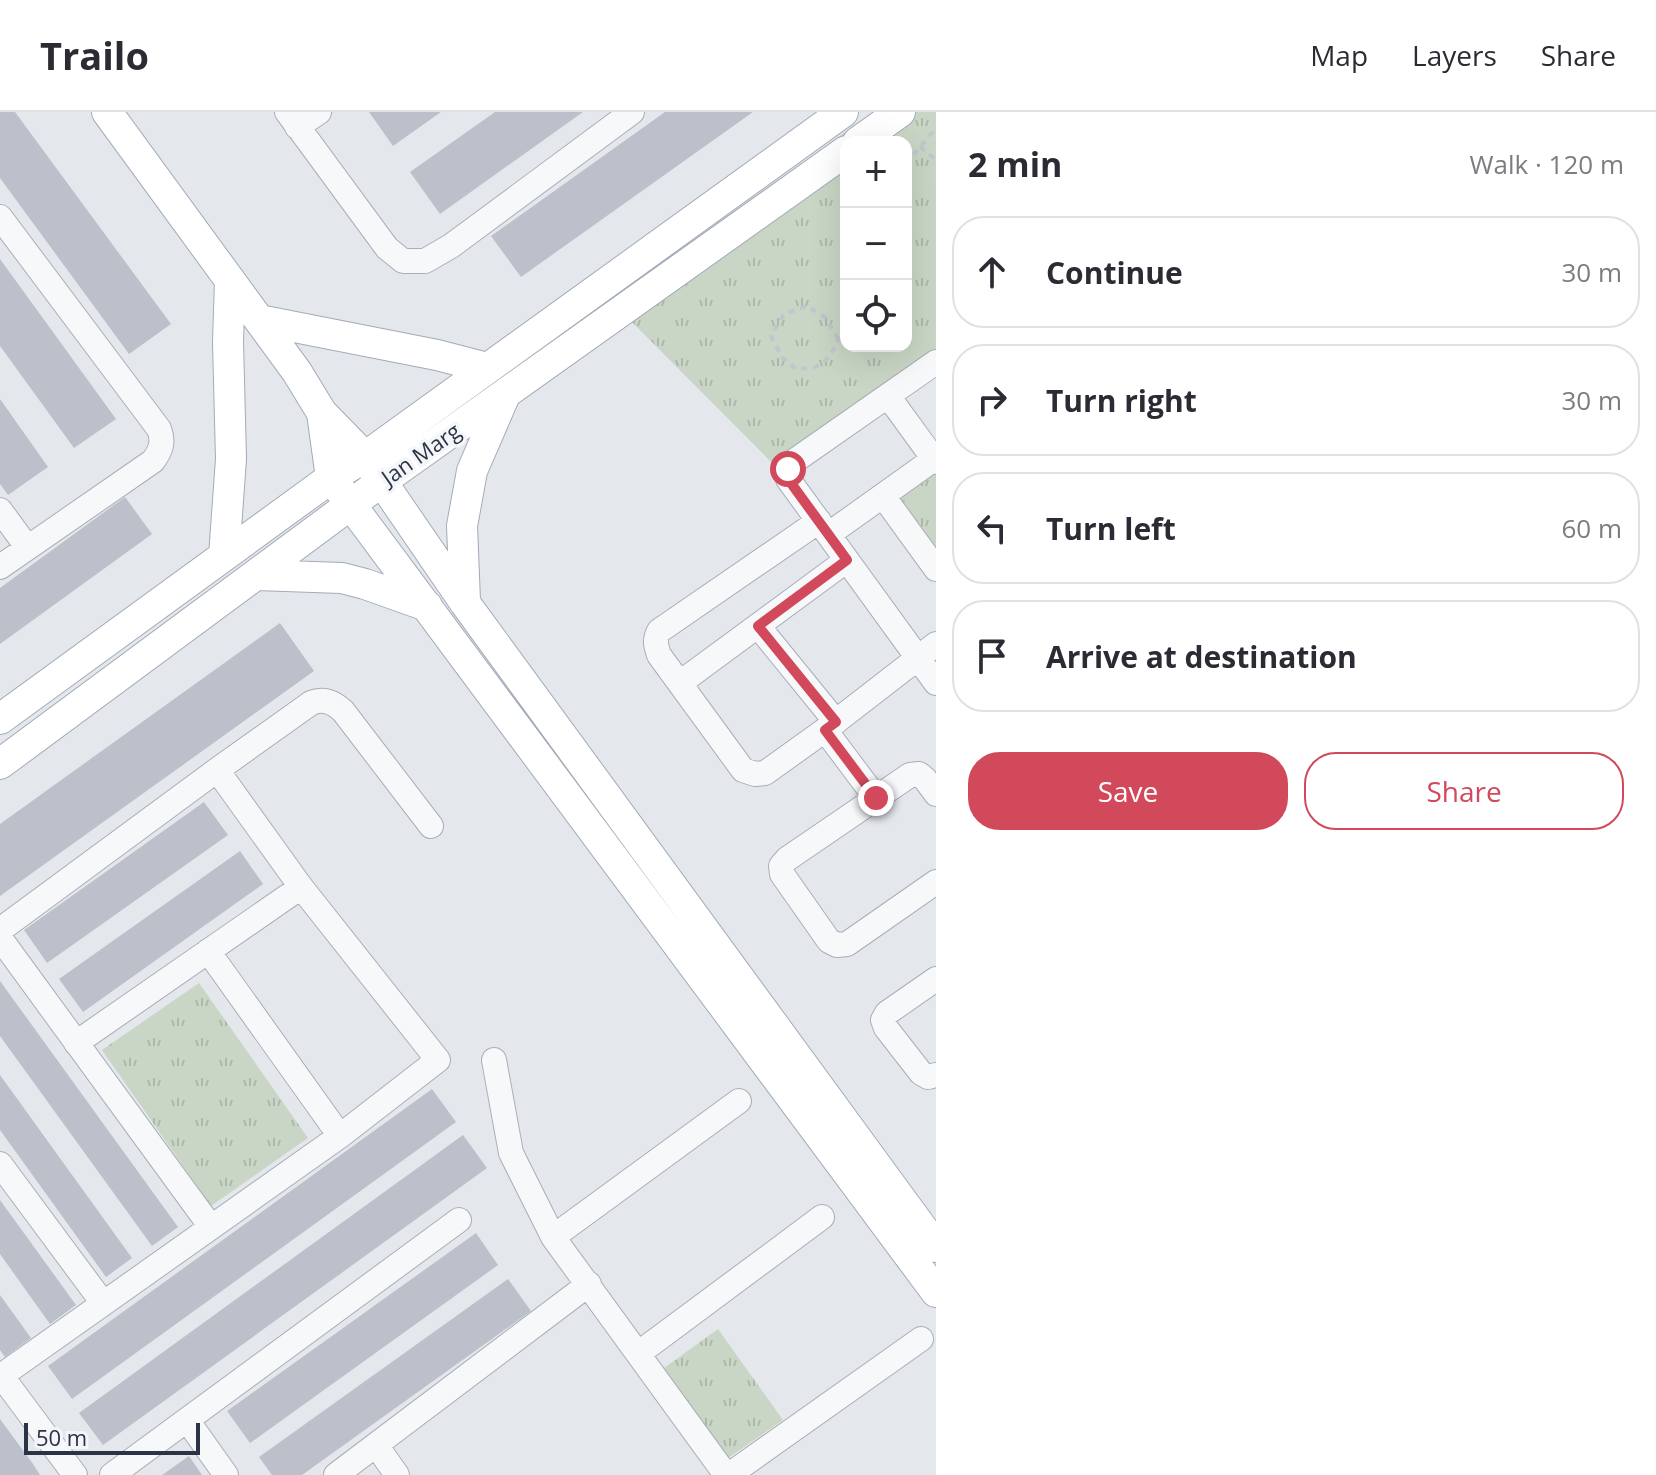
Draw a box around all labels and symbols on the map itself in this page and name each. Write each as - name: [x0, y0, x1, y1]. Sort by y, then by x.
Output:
- street label: Jan Marg: [373, 415, 466, 493]
- route start: [770, 451, 806, 487]
- route end: [858, 780, 894, 816]
- scale bar: [24, 1419, 200, 1455]

